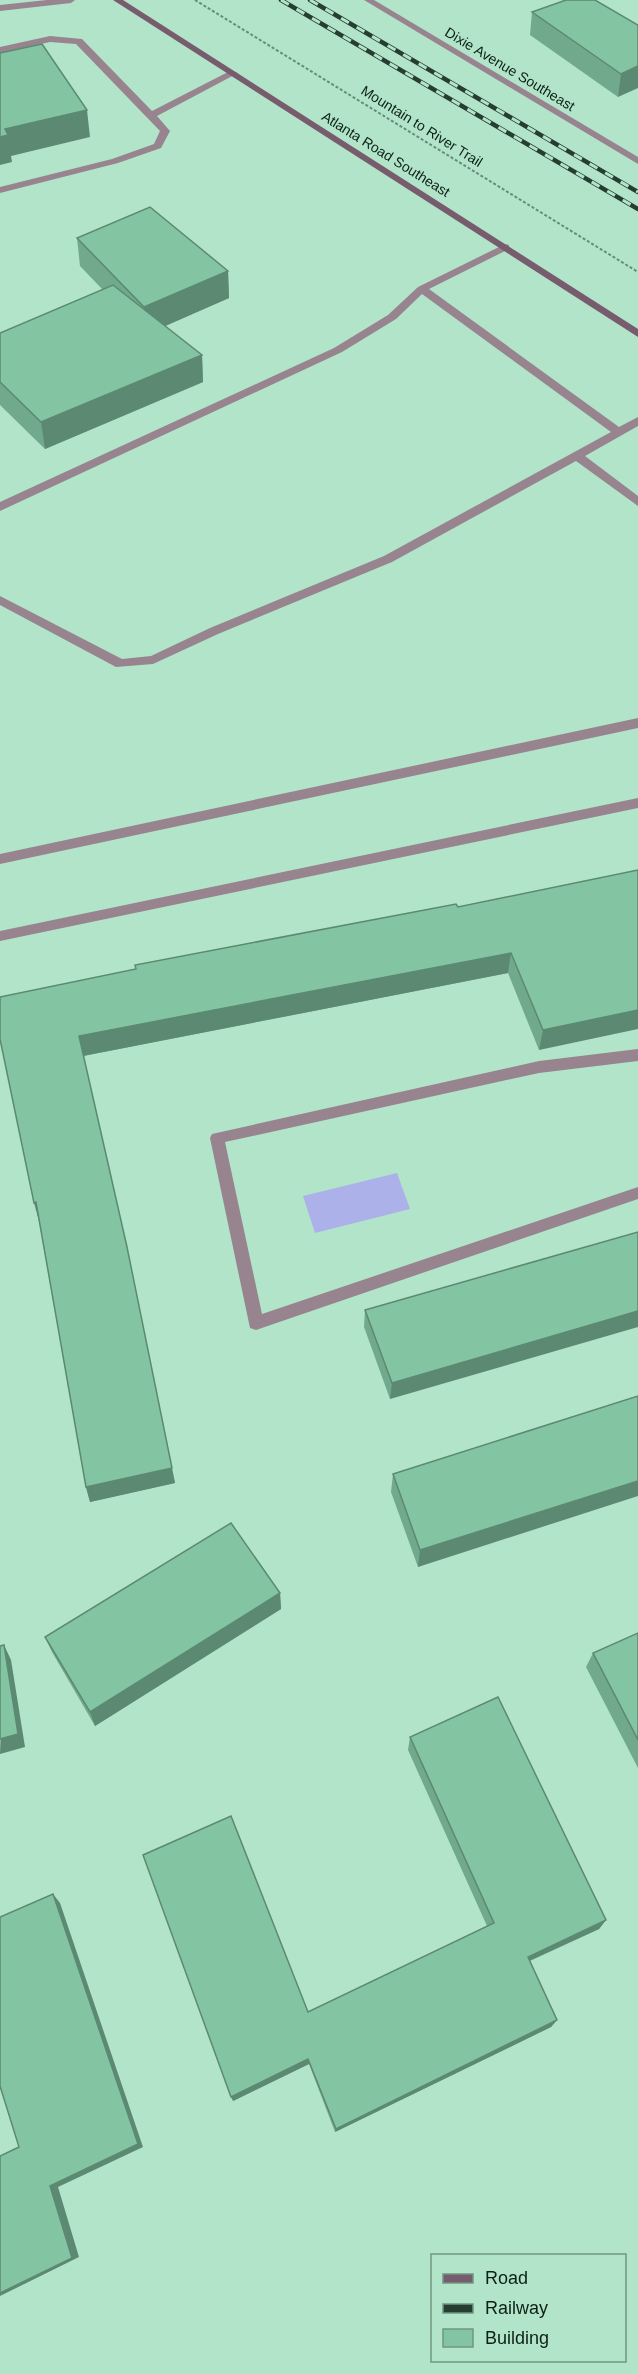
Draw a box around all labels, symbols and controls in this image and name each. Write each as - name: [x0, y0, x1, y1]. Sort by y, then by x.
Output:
- street label: Dixie Avenue Southeast: [442, 24, 578, 114]
- street label: Mountain to River Trail: [358, 82, 486, 170]
- street label: Atlanta Road Southeast: [319, 108, 453, 200]
- legend: [431, 2254, 626, 2362]
- text: Road: [485, 2268, 528, 2288]
- text: Railway: [485, 2298, 548, 2318]
- text: Building: [485, 2328, 549, 2348]

